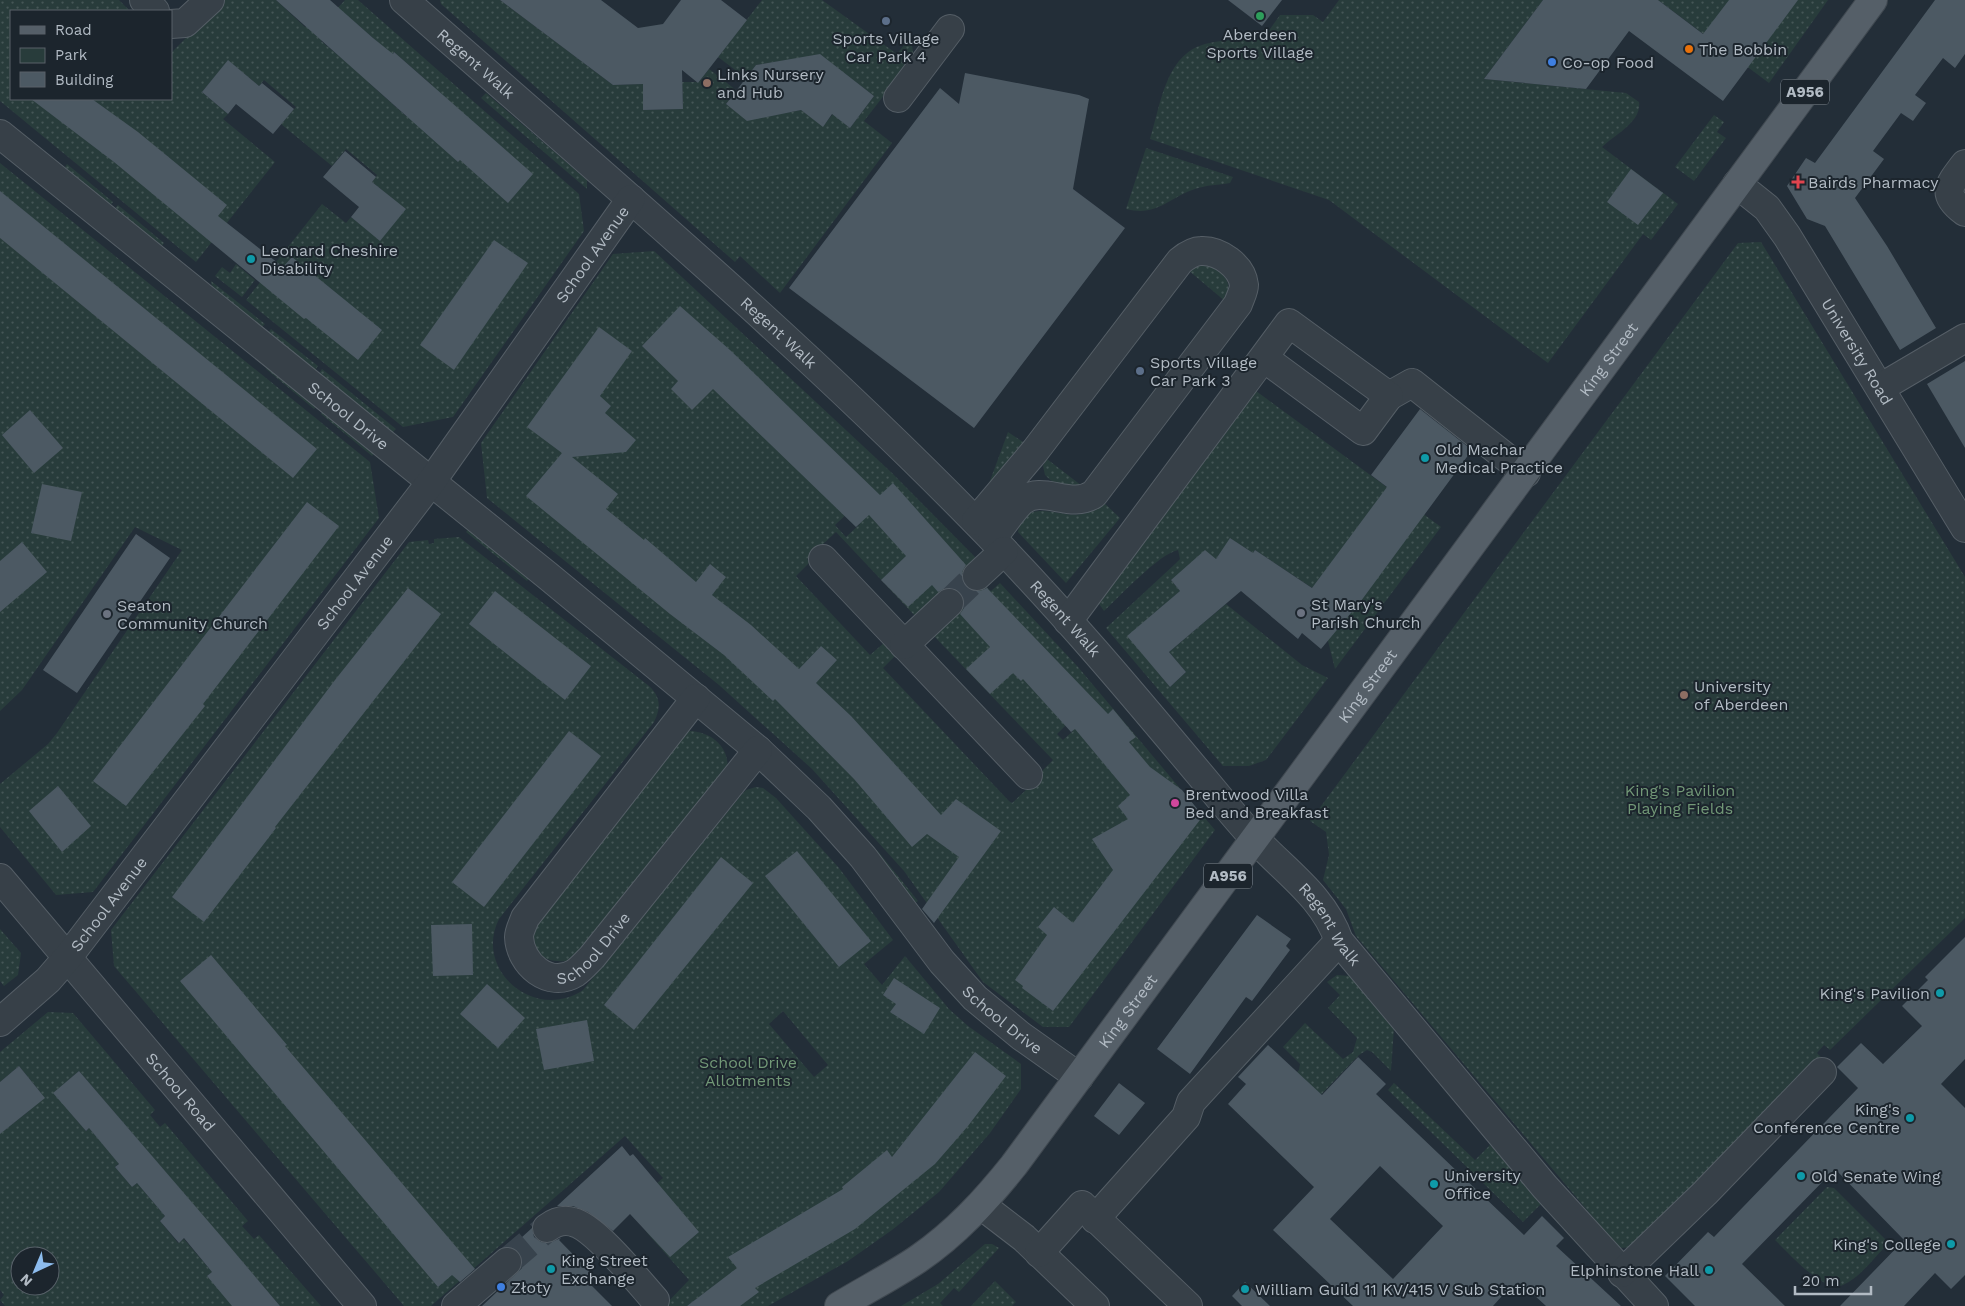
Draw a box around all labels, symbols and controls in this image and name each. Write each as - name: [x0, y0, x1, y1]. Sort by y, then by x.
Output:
- legend: [10, 10, 172, 100]
- marker: Aberdeen Sports Village: [1254, 10, 1266, 22]
- marker: Sports Village Car Park 4: [880, 15, 892, 27]
- text: Road: [55, 21, 92, 39]
- street label: Regent Walk: [433, 24, 519, 102]
- place label: Aberdeen Sports Village: [1206, 25, 1314, 62]
- place label: Sports Village Car Park 4: [832, 29, 940, 66]
- place label: The Bobbin: [1699, 40, 1787, 59]
- marker: The Bobbin: [1683, 43, 1695, 55]
- text: Park: [55, 46, 88, 64]
- place label: Co-op Food: [1562, 53, 1654, 72]
- marker: Co-op Food: [1546, 56, 1558, 68]
- place label: Links Nursery and Hub: [717, 65, 824, 102]
- text: Building: [55, 71, 113, 89]
- marker: Links Nursery and Hub: [701, 77, 713, 89]
- road number: A956: [1781, 80, 1829, 104]
- place label: Bairds Pharmacy: [1808, 173, 1939, 192]
- marker: Bairds Pharmacy: [1792, 176, 1804, 188]
- street label: School Avenue: [551, 202, 633, 306]
- place label: Leonard Cheshire Disability: [261, 241, 398, 278]
- marker: Leonard Cheshire Disability: [245, 253, 257, 265]
- street label: Regent Walk: [737, 292, 821, 372]
- street label: University Road: [1818, 295, 1897, 408]
- street label: King Street: [1575, 318, 1642, 400]
- place label: Sports Village Car Park 3: [1150, 353, 1257, 390]
- marker: Sports Village Car Park 3: [1134, 365, 1146, 377]
- street label: School Drive: [305, 377, 393, 453]
- place label: Old Machar Medical Practice: [1435, 440, 1563, 477]
- marker: Old Machar Medical Practice: [1419, 452, 1431, 464]
- street label: School Avenue: [312, 531, 397, 633]
- street label: Regent Walk: [1026, 576, 1105, 660]
- place label: St Mary's Parish Church: [1311, 595, 1420, 632]
- place label: Seaton Community Church: [117, 596, 268, 633]
- marker: St Mary's Parish Church: [1295, 607, 1307, 619]
- marker: Seaton Community Church: [101, 608, 113, 620]
- street label: King Street: [1334, 645, 1401, 727]
- place label: University of Aberdeen: [1694, 677, 1788, 714]
- marker: University of Aberdeen: [1678, 689, 1690, 701]
- park label: King's Pavilion Playing Fields: [1625, 781, 1735, 818]
- place label: Brentwood Villa Bed and Breakfast: [1185, 785, 1329, 822]
- marker: Brentwood Villa Bed and Breakfast: [1169, 797, 1181, 809]
- street label: School Avenue: [66, 853, 151, 955]
- road number: A956: [1204, 864, 1252, 888]
- street label: Regent Walk: [1295, 878, 1365, 969]
- street label: School Drive: [555, 908, 634, 988]
- street label: King Street: [1094, 970, 1161, 1052]
- street label: School Drive: [959, 981, 1046, 1058]
- place label: King's Pavilion: [1819, 984, 1930, 1003]
- marker: King's Pavilion: [1934, 987, 1946, 999]
- street label: School Road: [142, 1049, 219, 1135]
- park label: School Drive Allotments: [699, 1053, 797, 1090]
- place label: King's Conference Centre: [1753, 1100, 1900, 1137]
- marker: King's Conference Centre: [1904, 1112, 1916, 1124]
- place label: University Office: [1444, 1166, 1522, 1203]
- place label: Old Senate Wing: [1811, 1167, 1941, 1186]
- marker: Old Senate Wing: [1795, 1170, 1807, 1182]
- marker: University Office: [1428, 1178, 1440, 1190]
- place label: King's College: [1833, 1235, 1941, 1254]
- marker: King's College: [1945, 1238, 1957, 1250]
- north arrow: [10, 1246, 60, 1296]
- place label: King Street Exchange: [561, 1251, 648, 1288]
- place label: Elphinstone Hall: [1570, 1261, 1699, 1280]
- marker: King Street Exchange: [545, 1263, 557, 1275]
- marker: Elphinstone Hall: [1703, 1264, 1715, 1276]
- scale bar: [1795, 1264, 1871, 1296]
- text: N: [17, 1271, 35, 1290]
- text: 20 m: [1802, 1272, 1840, 1290]
- place label: Złoty: [511, 1278, 552, 1297]
- place label: William Guild 11 KV/415 V Sub Station: [1255, 1280, 1545, 1299]
- marker: Złoty: [495, 1281, 507, 1293]
- marker: William Guild 11 KV/415 V Sub Station: [1239, 1283, 1251, 1295]

